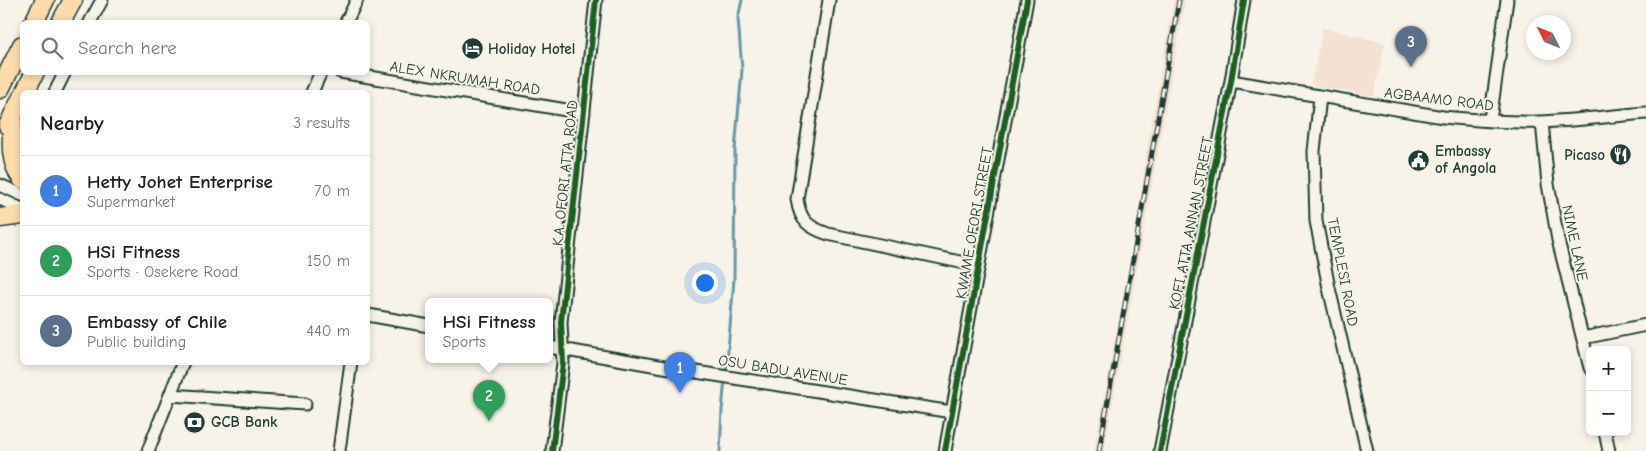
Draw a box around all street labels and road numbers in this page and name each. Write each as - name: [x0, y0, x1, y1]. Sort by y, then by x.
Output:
- street label: ALEX NKRUMAH ROAD: [389, 57, 541, 99]
- street label: AGBAAMO ROAD: [1383, 83, 1495, 115]
- street label: K.A. OFORI ATTA ROAD: [548, 99, 582, 247]
- street label: KOFI ATTA ANNAN STREET: [1165, 135, 1217, 311]
- street label: KWAME OFORI STREET: [952, 145, 996, 301]
- street label: NIME LANE: [1558, 203, 1592, 283]
- street label: TEMPLESI ROAD: [1324, 216, 1362, 328]
- street label: OSU BADU AVENUE: [717, 351, 849, 389]

